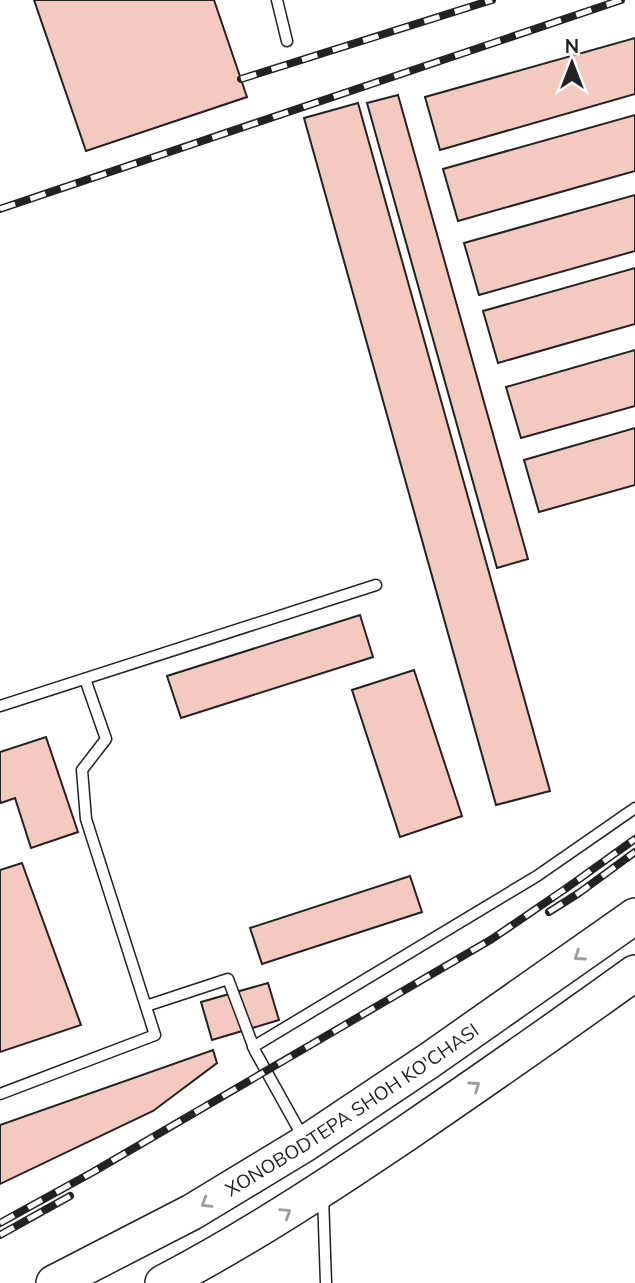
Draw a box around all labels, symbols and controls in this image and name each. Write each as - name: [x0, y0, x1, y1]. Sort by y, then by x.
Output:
- north arrow: [537, 28, 607, 98]
- text: N: [565, 34, 579, 58]
- one-way arrow: [574, 948, 587, 960]
- street label: XONOBODTEPA SHOH KO'CHASI: [221, 1018, 483, 1201]
- one-way arrow: [467, 1082, 480, 1094]
- one-way arrow: [201, 1195, 214, 1208]
- one-way arrow: [279, 1209, 292, 1222]

